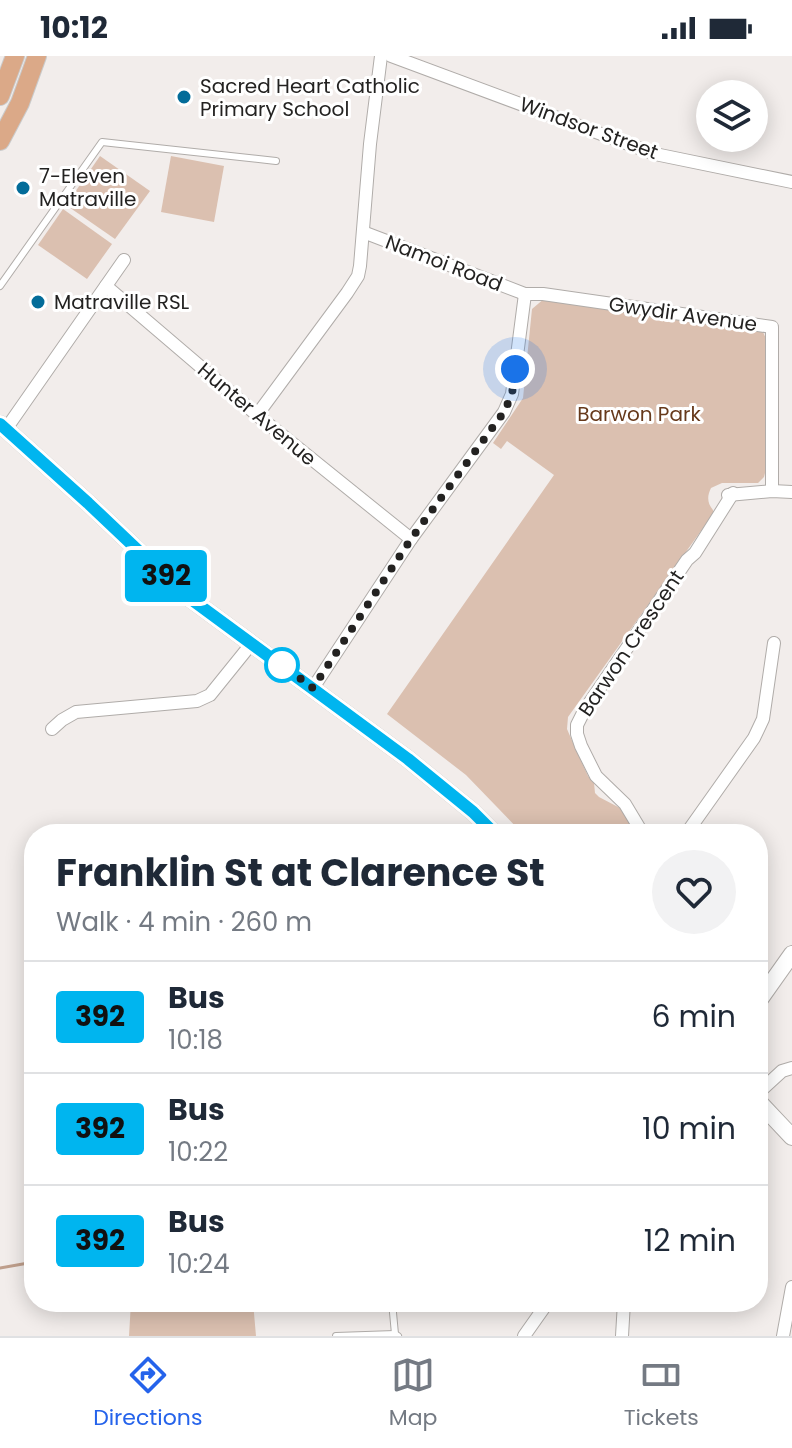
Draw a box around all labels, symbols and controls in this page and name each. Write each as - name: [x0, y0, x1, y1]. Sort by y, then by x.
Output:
- text: 10:12: [40, 6, 108, 49]
- place label: Sacred Heart Catholic Primary School: [200, 72, 420, 123]
- map controls: [696, 80, 768, 152]
- button: layers: [696, 80, 768, 152]
- marker: Sacred Heart Catholic Primary School: [175, 88, 193, 106]
- street label: Windsor Street: [516, 90, 662, 166]
- place label: 7-Eleven Matraville: [39, 162, 136, 213]
- marker: 7-Eleven Matraville: [14, 179, 32, 197]
- street label: Namoi Road: [381, 228, 507, 298]
- place label: Matraville RSL: [54, 288, 190, 316]
- street label: Gwydir Avenue: [607, 290, 759, 338]
- marker: Matraville RSL: [29, 293, 47, 311]
- your location: [495, 349, 535, 389]
- street label: Hunter Avenue: [192, 356, 322, 472]
- park label: Barwon Park: [577, 400, 701, 428]
- line badge: 392: [120, 550, 212, 602]
- text: 392: [141, 556, 191, 595]
- street label: Barwon Crescent: [572, 564, 690, 722]
- unlabelled marker: [265, 648, 299, 682]
- text: Franklin St at Clarence St: [56, 846, 545, 899]
- button: heart: [652, 850, 736, 934]
- text: Walk · 4 min · 260 m: [56, 904, 312, 940]
- text: Bus: [168, 976, 225, 1019]
- text: 6 min: [651, 995, 736, 1038]
- text: 392: [75, 997, 125, 1036]
- text: 10:18: [168, 1022, 223, 1058]
- text: Bus: [168, 1088, 225, 1131]
- text: 10 min: [642, 1107, 736, 1150]
- text: 392: [75, 1109, 125, 1148]
- text: 10:22: [168, 1134, 228, 1170]
- text: Bus: [168, 1200, 225, 1243]
- text: 12 min: [644, 1219, 736, 1262]
- text: 392: [75, 1221, 125, 1260]
- text: 10:24: [168, 1246, 230, 1282]
- tab: Directions: [93, 1353, 202, 1434]
- tab: Map: [389, 1353, 437, 1434]
- tab: Tickets: [624, 1353, 699, 1434]

